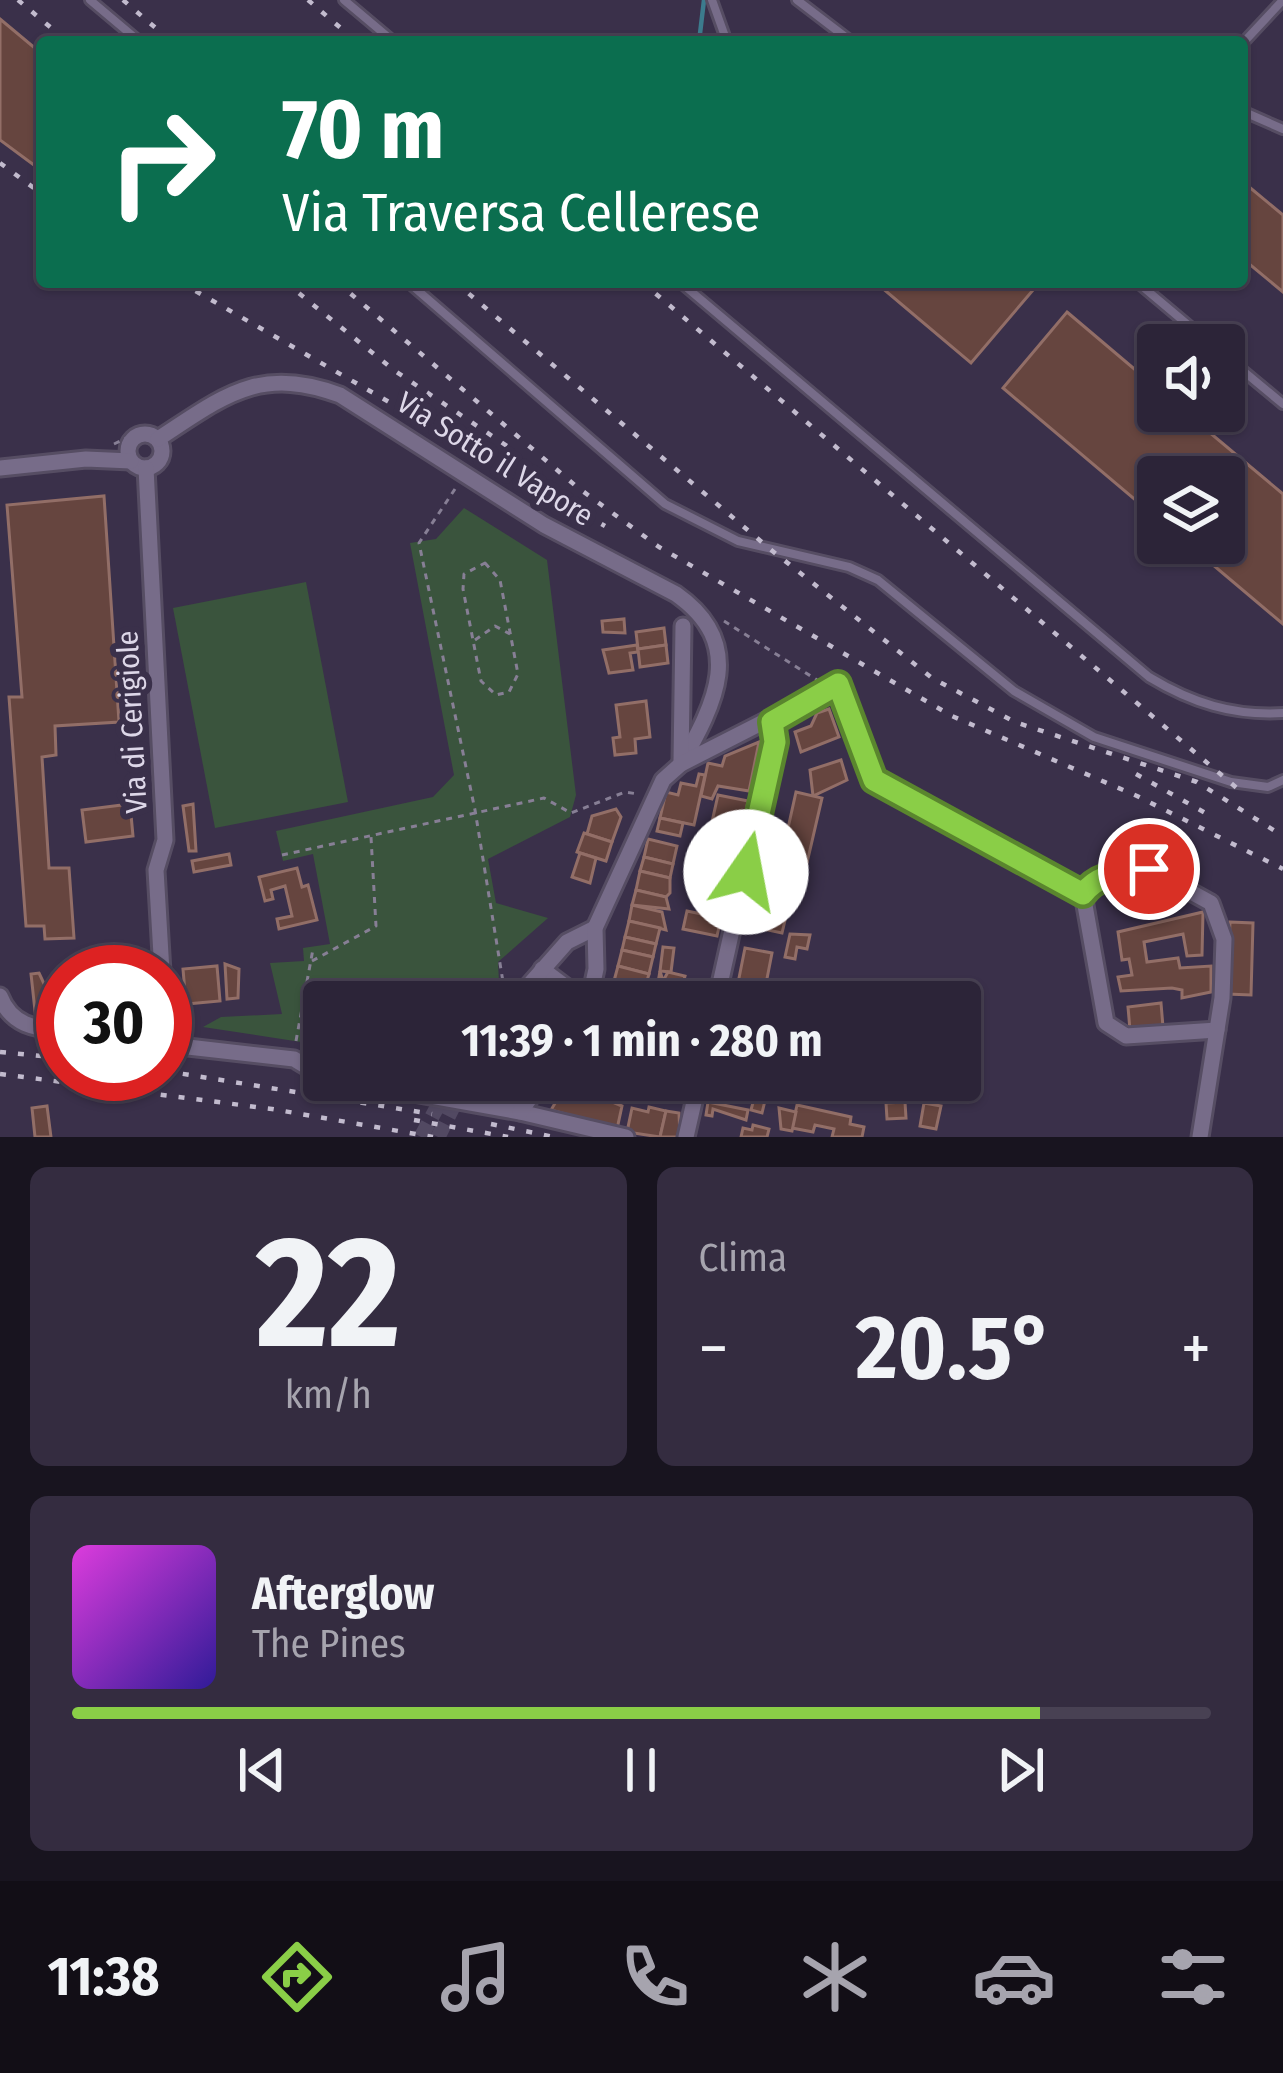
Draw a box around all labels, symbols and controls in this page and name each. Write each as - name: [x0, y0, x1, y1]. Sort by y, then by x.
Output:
- text: 70 m: [282, 79, 444, 180]
- icon: right: [84, 84, 240, 240]
- text: Via Traversa Cellerese: [282, 181, 761, 245]
- map controls: [1137, 324, 1245, 564]
- button: sound: [1137, 324, 1245, 432]
- street label: Via Sotto il Vapore: [390, 384, 600, 534]
- button: layers: [1137, 456, 1245, 564]
- street label: Via di Cerigiole: [109, 630, 155, 814]
- position arrow: [683, 809, 809, 935]
- pin: [1098, 818, 1200, 920]
- icon: arrive: [1116, 836, 1182, 902]
- speed limit sign: 30: [36, 945, 192, 1101]
- text: 11:39 · 1 min · 280 m: [461, 1014, 823, 1068]
- text: 22: [256, 1200, 400, 1387]
- text: Clima: [699, 1235, 787, 1281]
- text: 20.5°: [856, 1294, 1053, 1402]
- text: −: [699, 1309, 728, 1388]
- text: +: [1181, 1309, 1211, 1388]
- text: km/h: [285, 1372, 372, 1418]
- text: Afterglow: [252, 1567, 434, 1621]
- text: The Pines: [252, 1621, 406, 1667]
- icon: previous: [229, 1737, 295, 1803]
- icon: pause: [608, 1737, 674, 1803]
- icon: next: [988, 1737, 1054, 1803]
- icon: directions: [255, 1935, 339, 2019]
- icon: music: [434, 1935, 518, 2019]
- icon: phone: [613, 1935, 697, 2019]
- icon: climate: [793, 1935, 877, 2019]
- icon: car: [972, 1935, 1056, 2019]
- icon: filters: [1151, 1935, 1235, 2019]
- text: 11:38: [48, 1945, 160, 2009]

